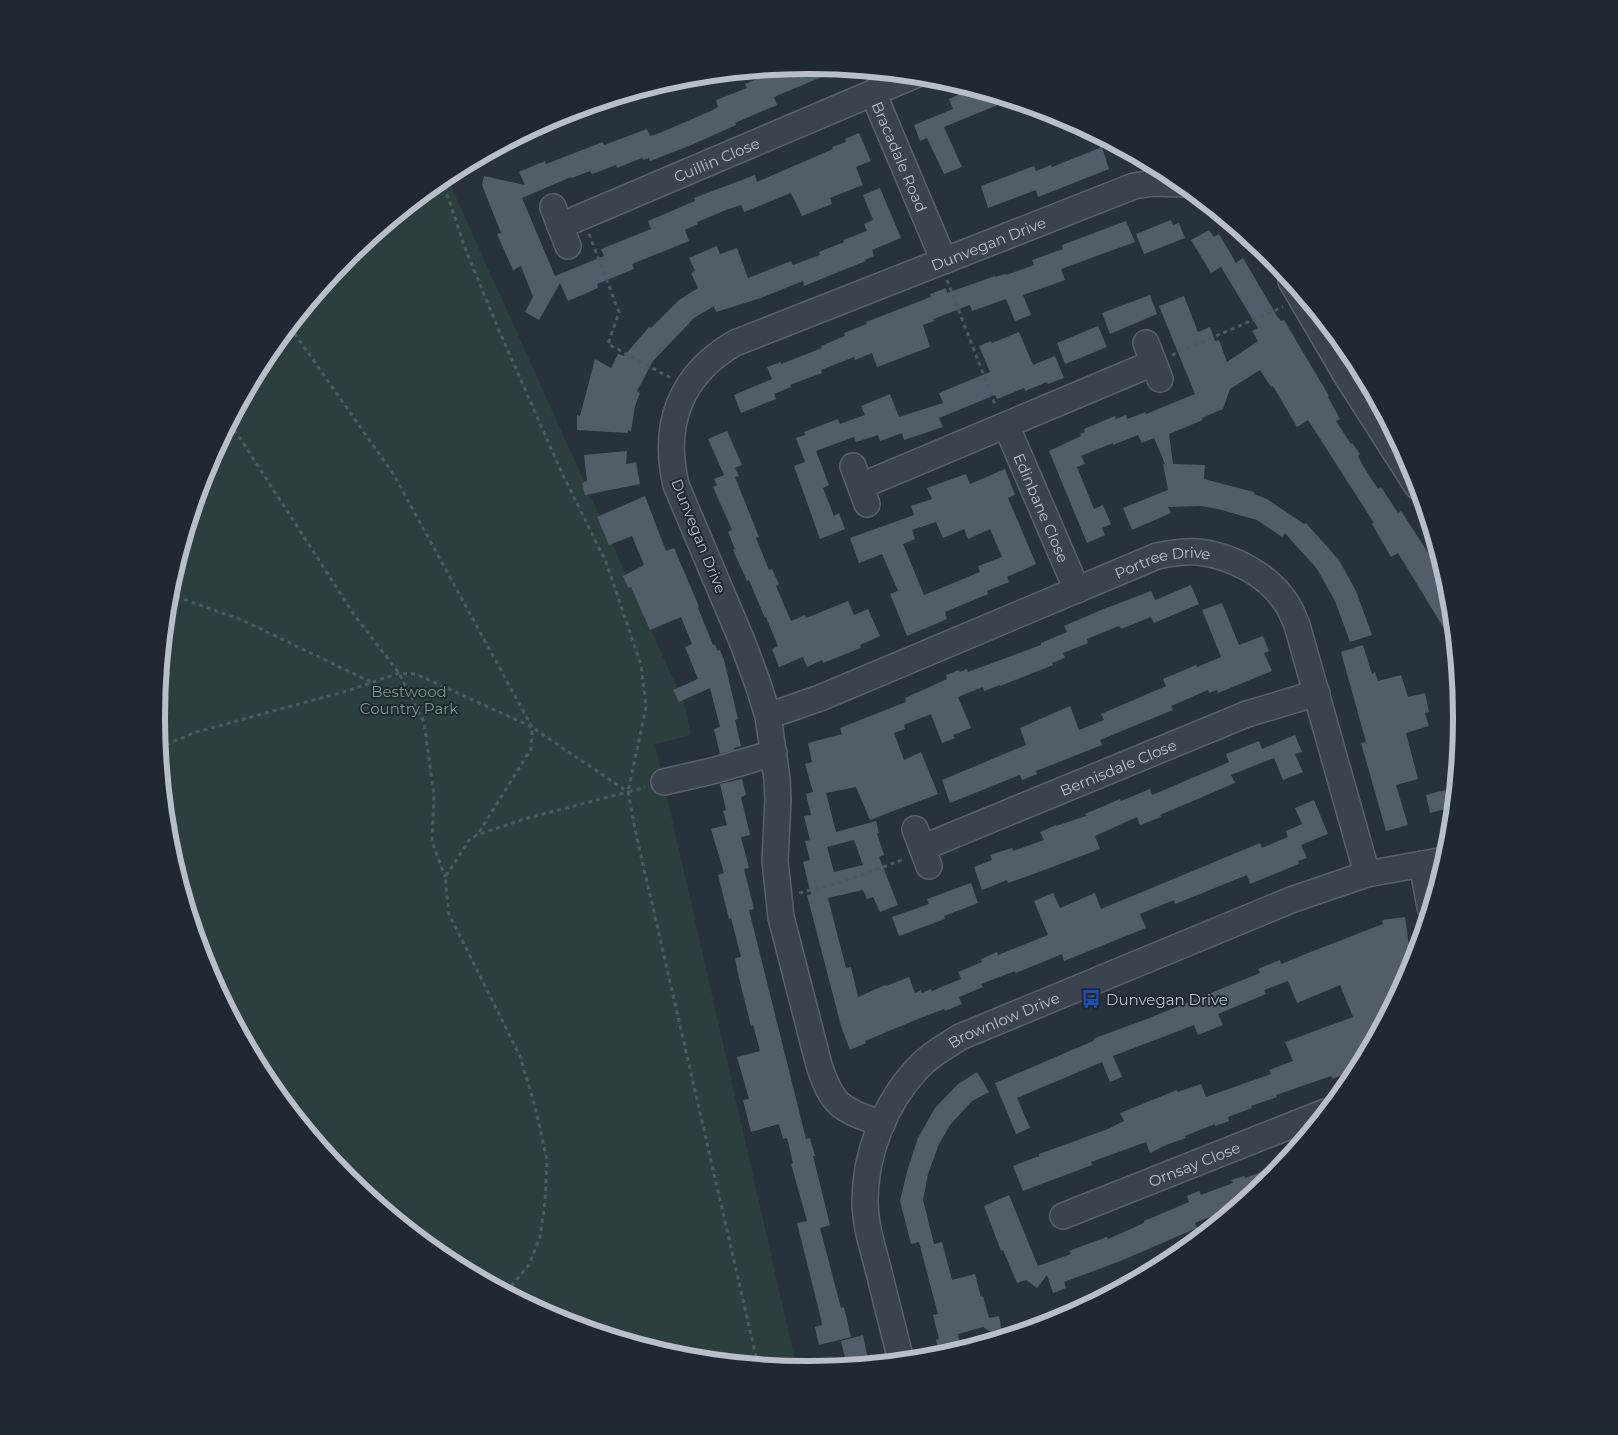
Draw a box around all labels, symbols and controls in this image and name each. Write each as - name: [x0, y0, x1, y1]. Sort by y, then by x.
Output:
- street label: Bracadale Road: [868, 98, 932, 215]
- street label: Cuillin Close: [671, 133, 762, 186]
- street label: Dunvegan Drive: [928, 212, 1049, 274]
- street label: Edinbane Close: [1010, 450, 1073, 565]
- street label: Dunvegan Drive: [667, 476, 731, 596]
- street label: Portree Drive: [1111, 542, 1212, 582]
- park label: Bestwood Country Park: [360, 682, 458, 718]
- street label: Bernisdale Close: [1057, 735, 1179, 800]
- street label: Brownlow Drive: [944, 987, 1062, 1052]
- bus stop icon: Dunvegan Drive: [1080, 988, 1102, 1010]
- place label: Dunvegan Drive: [1106, 990, 1228, 1009]
- street label: Ornsay Close: [1145, 1137, 1243, 1191]

